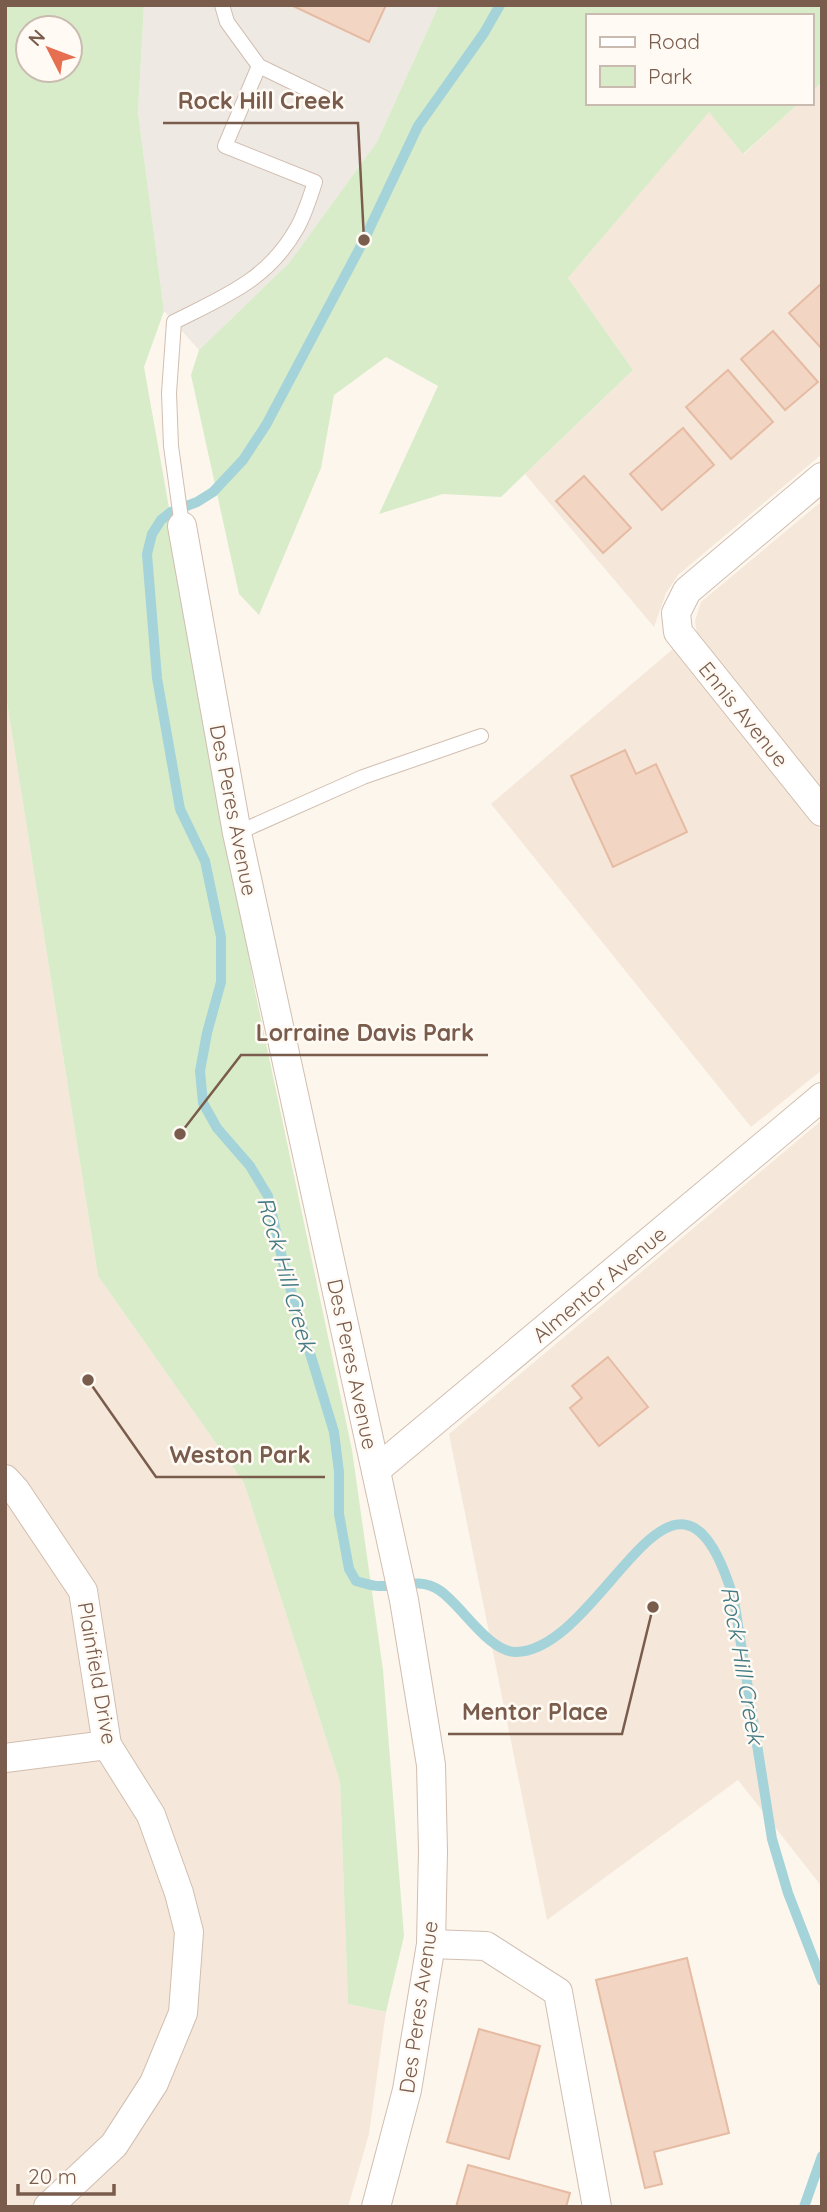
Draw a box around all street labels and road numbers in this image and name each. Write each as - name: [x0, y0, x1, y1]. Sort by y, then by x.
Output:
- street label: Ennis Avenue: [694, 656, 794, 772]
- street label: Des Peres Avenue: [205, 722, 263, 898]
- street label: Almentor Avenue: [527, 1220, 671, 1348]
- street label: Des Peres Avenue: [322, 1276, 384, 1452]
- street label: Plainfield Drive: [73, 1600, 123, 1746]
- street label: Des Peres Avenue: [393, 1919, 443, 2095]

